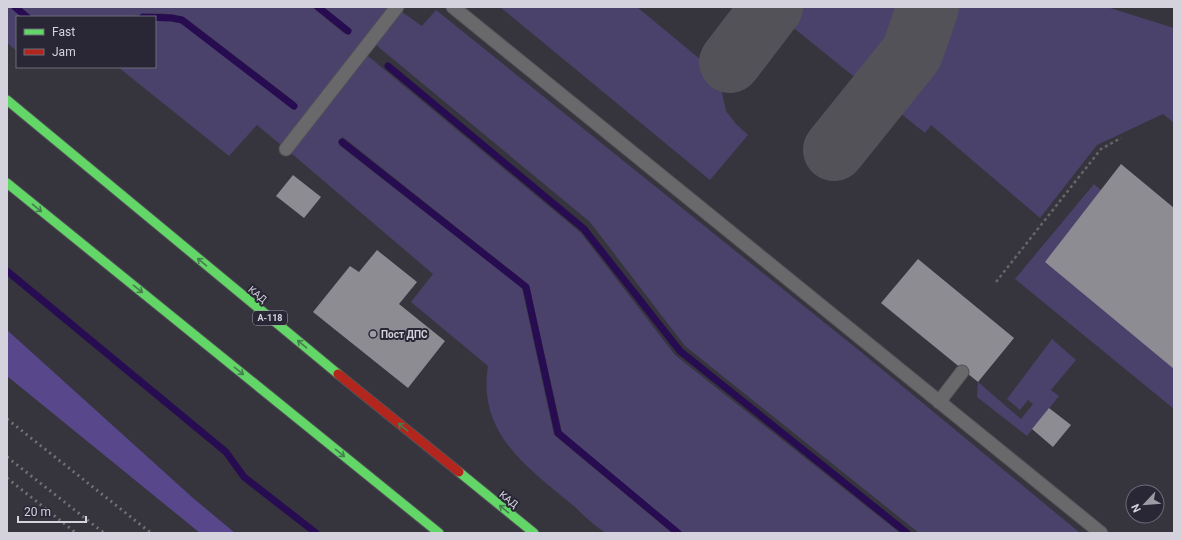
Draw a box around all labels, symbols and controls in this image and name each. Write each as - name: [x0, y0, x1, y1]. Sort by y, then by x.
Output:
- legend: [16, 16, 156, 68]
- text: Fast: [52, 25, 75, 39]
- text: Jam: [52, 45, 76, 59]
- one-way arrow: [32, 203, 43, 212]
- one-way arrow: [197, 257, 208, 266]
- street label: КАД: [246, 284, 269, 306]
- one-way arrow: [133, 285, 144, 294]
- road number: А-118: [253, 311, 287, 325]
- marker: Пост ДПС: [368, 329, 378, 339]
- place label: Пост ДПС: [381, 329, 428, 340]
- one-way arrow: [297, 340, 308, 349]
- one-way arrow: [234, 367, 245, 376]
- one-way arrow: [397, 423, 408, 431]
- one-way arrow: [335, 449, 346, 457]
- north arrow: [1125, 484, 1165, 524]
- street label: КАД: [497, 489, 521, 510]
- scale bar: [18, 498, 86, 524]
- text: N: [1129, 502, 1144, 515]
- one-way arrow: [499, 504, 509, 513]
- text: 20 m: [24, 505, 51, 519]

